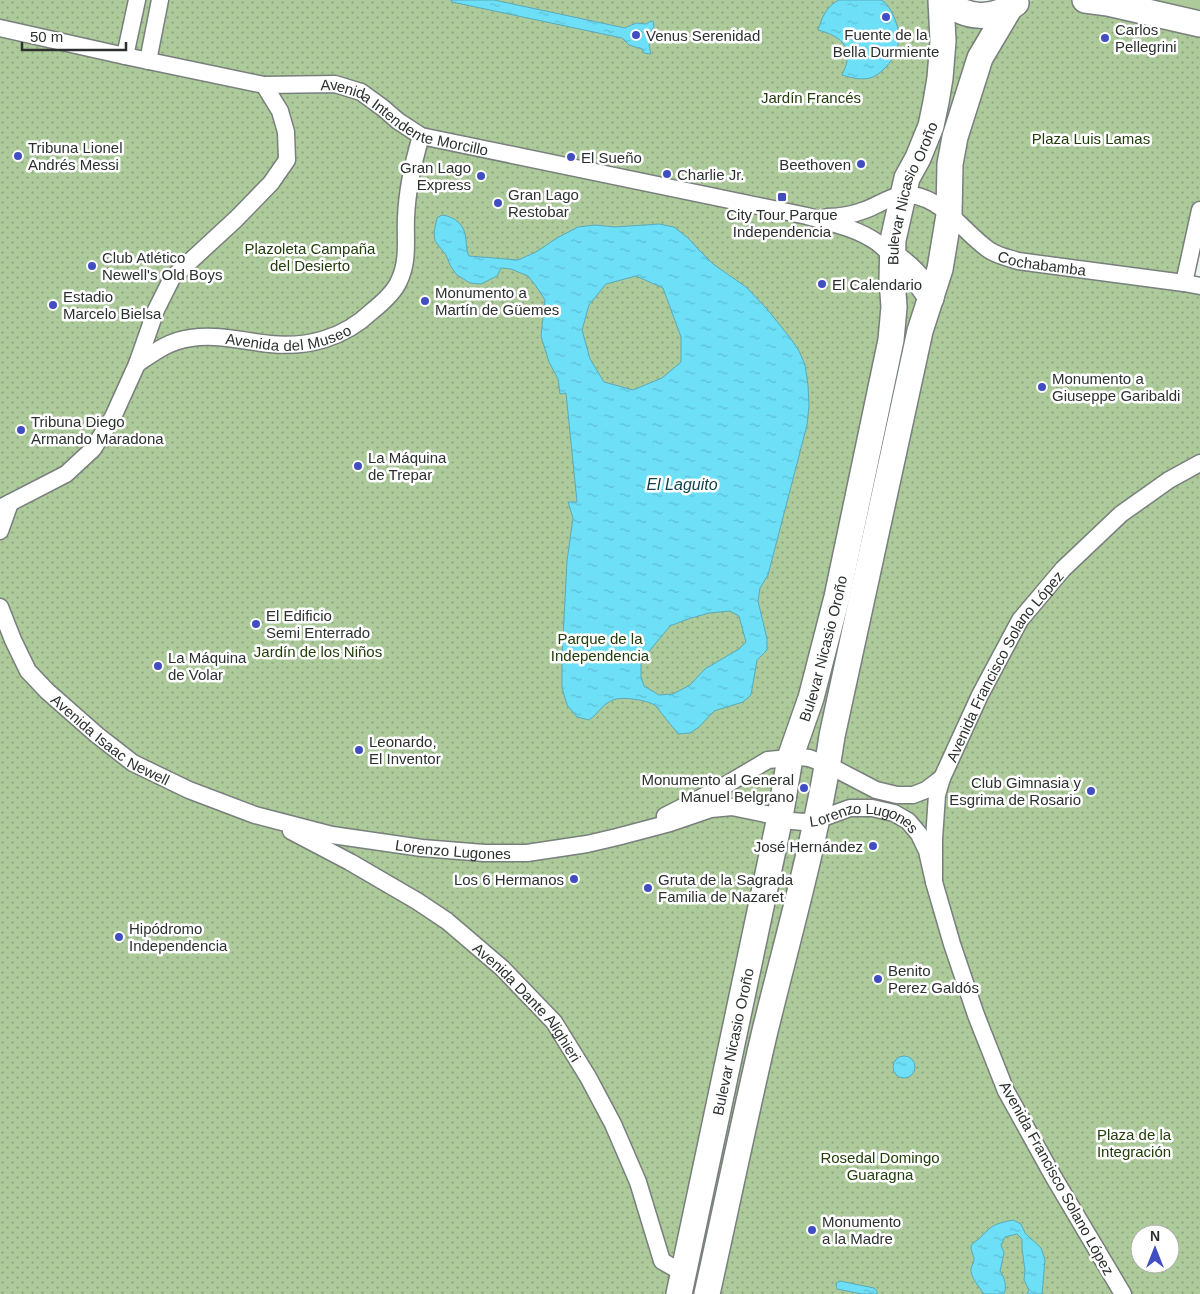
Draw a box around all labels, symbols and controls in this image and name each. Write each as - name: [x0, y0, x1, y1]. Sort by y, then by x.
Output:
- marker: Fuente de la Bella Durmiente: [880, 11, 892, 23]
- scale bar: [22, 20, 126, 52]
- place label: Carlos Pellegrini: [1115, 21, 1177, 55]
- place label: Fuente de la Bella Durmiente: [833, 26, 939, 60]
- place label: Venus Serenidad: [646, 27, 760, 44]
- text: 50 m: [30, 28, 63, 45]
- marker: Venus Serenidad: [630, 29, 642, 41]
- marker: Carlos Pellegrini: [1099, 32, 1111, 44]
- street label: Avenida Intendente Morcillo: [320, 75, 490, 158]
- park label: Jardín Francés: [761, 89, 861, 106]
- street label: Bulevar Nicasio Oroño: [884, 119, 940, 265]
- park label: Plaza Luis Lamas: [1032, 130, 1150, 147]
- place label: Tribuna Lionel Andrés Messi: [28, 139, 123, 173]
- place label: El Sueño: [581, 149, 642, 166]
- marker: Tribuna Lionel Andrés Messi: [12, 150, 24, 162]
- marker: El Sueño: [565, 151, 577, 163]
- place label: Beethoven: [779, 156, 851, 173]
- marker: Beethoven: [855, 158, 867, 170]
- place label: Gran Lago Express: [400, 159, 471, 193]
- place label: Charlie Jr.: [677, 166, 745, 183]
- marker: Charlie Jr.: [661, 168, 673, 180]
- marker: Gran Lago Express: [475, 170, 487, 182]
- place label: Gran Lago Restobar: [508, 186, 579, 220]
- marker: City Tour Parque Independencia: [776, 191, 788, 203]
- marker: Gran Lago Restobar: [492, 197, 504, 209]
- place label: City Tour Parque Independencia: [726, 206, 838, 240]
- park label: Plazoleta Campaña del Desierto: [245, 240, 376, 274]
- street label: Cochabamba: [996, 247, 1088, 279]
- place label: Club Atlético Newell's Old Boys: [102, 249, 222, 283]
- marker: Club Atlético Newell's Old Boys: [86, 260, 98, 272]
- place label: El Calendario: [832, 276, 922, 293]
- marker: El Calendario: [816, 278, 828, 290]
- place label: Monumento a Martín de Güemes: [435, 284, 559, 318]
- place label: Estadio Marcelo Bielsa: [63, 288, 162, 322]
- marker: Monumento a Martín de Güemes: [419, 295, 431, 307]
- marker: Estadio Marcelo Bielsa: [47, 299, 59, 311]
- street label: Avenida del Museo: [225, 321, 354, 353]
- place label: Monumento a Giuseppe Garibaldi: [1052, 370, 1180, 404]
- marker: Monumento a Giuseppe Garibaldi: [1036, 381, 1048, 393]
- place label: Tribuna Diego Armando Maradona: [31, 413, 164, 447]
- marker: Tribuna Diego Armando Maradona: [15, 424, 27, 436]
- place label: La Máquina de Trepar: [368, 449, 447, 483]
- marker: La Máquina de Trepar: [352, 460, 364, 472]
- water label: El Laguito: [646, 476, 718, 493]
- street label: Avenida Francisco Solano López: [942, 567, 1066, 764]
- street label: Bulevar Nicasio Oroño: [795, 574, 850, 724]
- place label: El Edificio Semi Enterrado: [266, 607, 370, 641]
- marker: El Edificio Semi Enterrado: [250, 618, 262, 630]
- park label: Parque de la Independencia: [551, 630, 650, 664]
- park label: Jardín de los Niños: [254, 643, 382, 660]
- place label: La Máquina de Volar: [168, 649, 247, 683]
- marker: La Máquina de Volar: [152, 660, 164, 672]
- street label: Avenida Isaac Newell: [48, 690, 173, 788]
- place label: Leonardo, El Inventor: [369, 733, 441, 767]
- marker: Leonardo, El Inventor: [353, 744, 365, 756]
- place label: Monumento al General Manuel Belgrano: [641, 771, 794, 805]
- place label: Club Gimnasia y Esgrima de Rosario: [949, 774, 1081, 808]
- marker: Monumento al General Manuel Belgrano: [798, 782, 810, 794]
- marker: Club Gimnasia y Esgrima de Rosario: [1085, 785, 1097, 797]
- street label: Lorenzo Lugones: [808, 799, 923, 836]
- street label: Lorenzo Lugones: [394, 836, 511, 862]
- place label: José Hernández: [754, 838, 863, 855]
- marker: José Hernández: [867, 840, 879, 852]
- place label: Los 6 Hermanos: [454, 871, 564, 888]
- place label: Gruta de la Sagrada Familia de Nazaret: [658, 871, 794, 905]
- marker: Los 6 Hermanos: [568, 873, 580, 885]
- marker: Gruta de la Sagrada Familia de Nazaret: [642, 882, 654, 894]
- place label: Hipódromo Independencia: [129, 920, 228, 954]
- marker: Hipódromo Independencia: [113, 931, 125, 943]
- street label: Avenida Dante Alighieri: [470, 939, 585, 1065]
- place label: Benito Perez Galdós: [888, 962, 979, 996]
- street label: Bulevar Nicasio Oroño: [709, 966, 756, 1117]
- marker: Benito Perez Galdós: [872, 973, 884, 985]
- street label: Avenida Francisco Solano López: [996, 1078, 1118, 1278]
- park label: Plaza de la Integración: [1097, 1126, 1172, 1160]
- park label: Rosedal Domingo Guaragna: [820, 1149, 940, 1183]
- place label: Monumento a la Madre: [822, 1213, 901, 1247]
- marker: Monumento a la Madre: [806, 1224, 818, 1236]
- north arrow: [1130, 1224, 1180, 1274]
- text: N: [1150, 1228, 1160, 1244]

